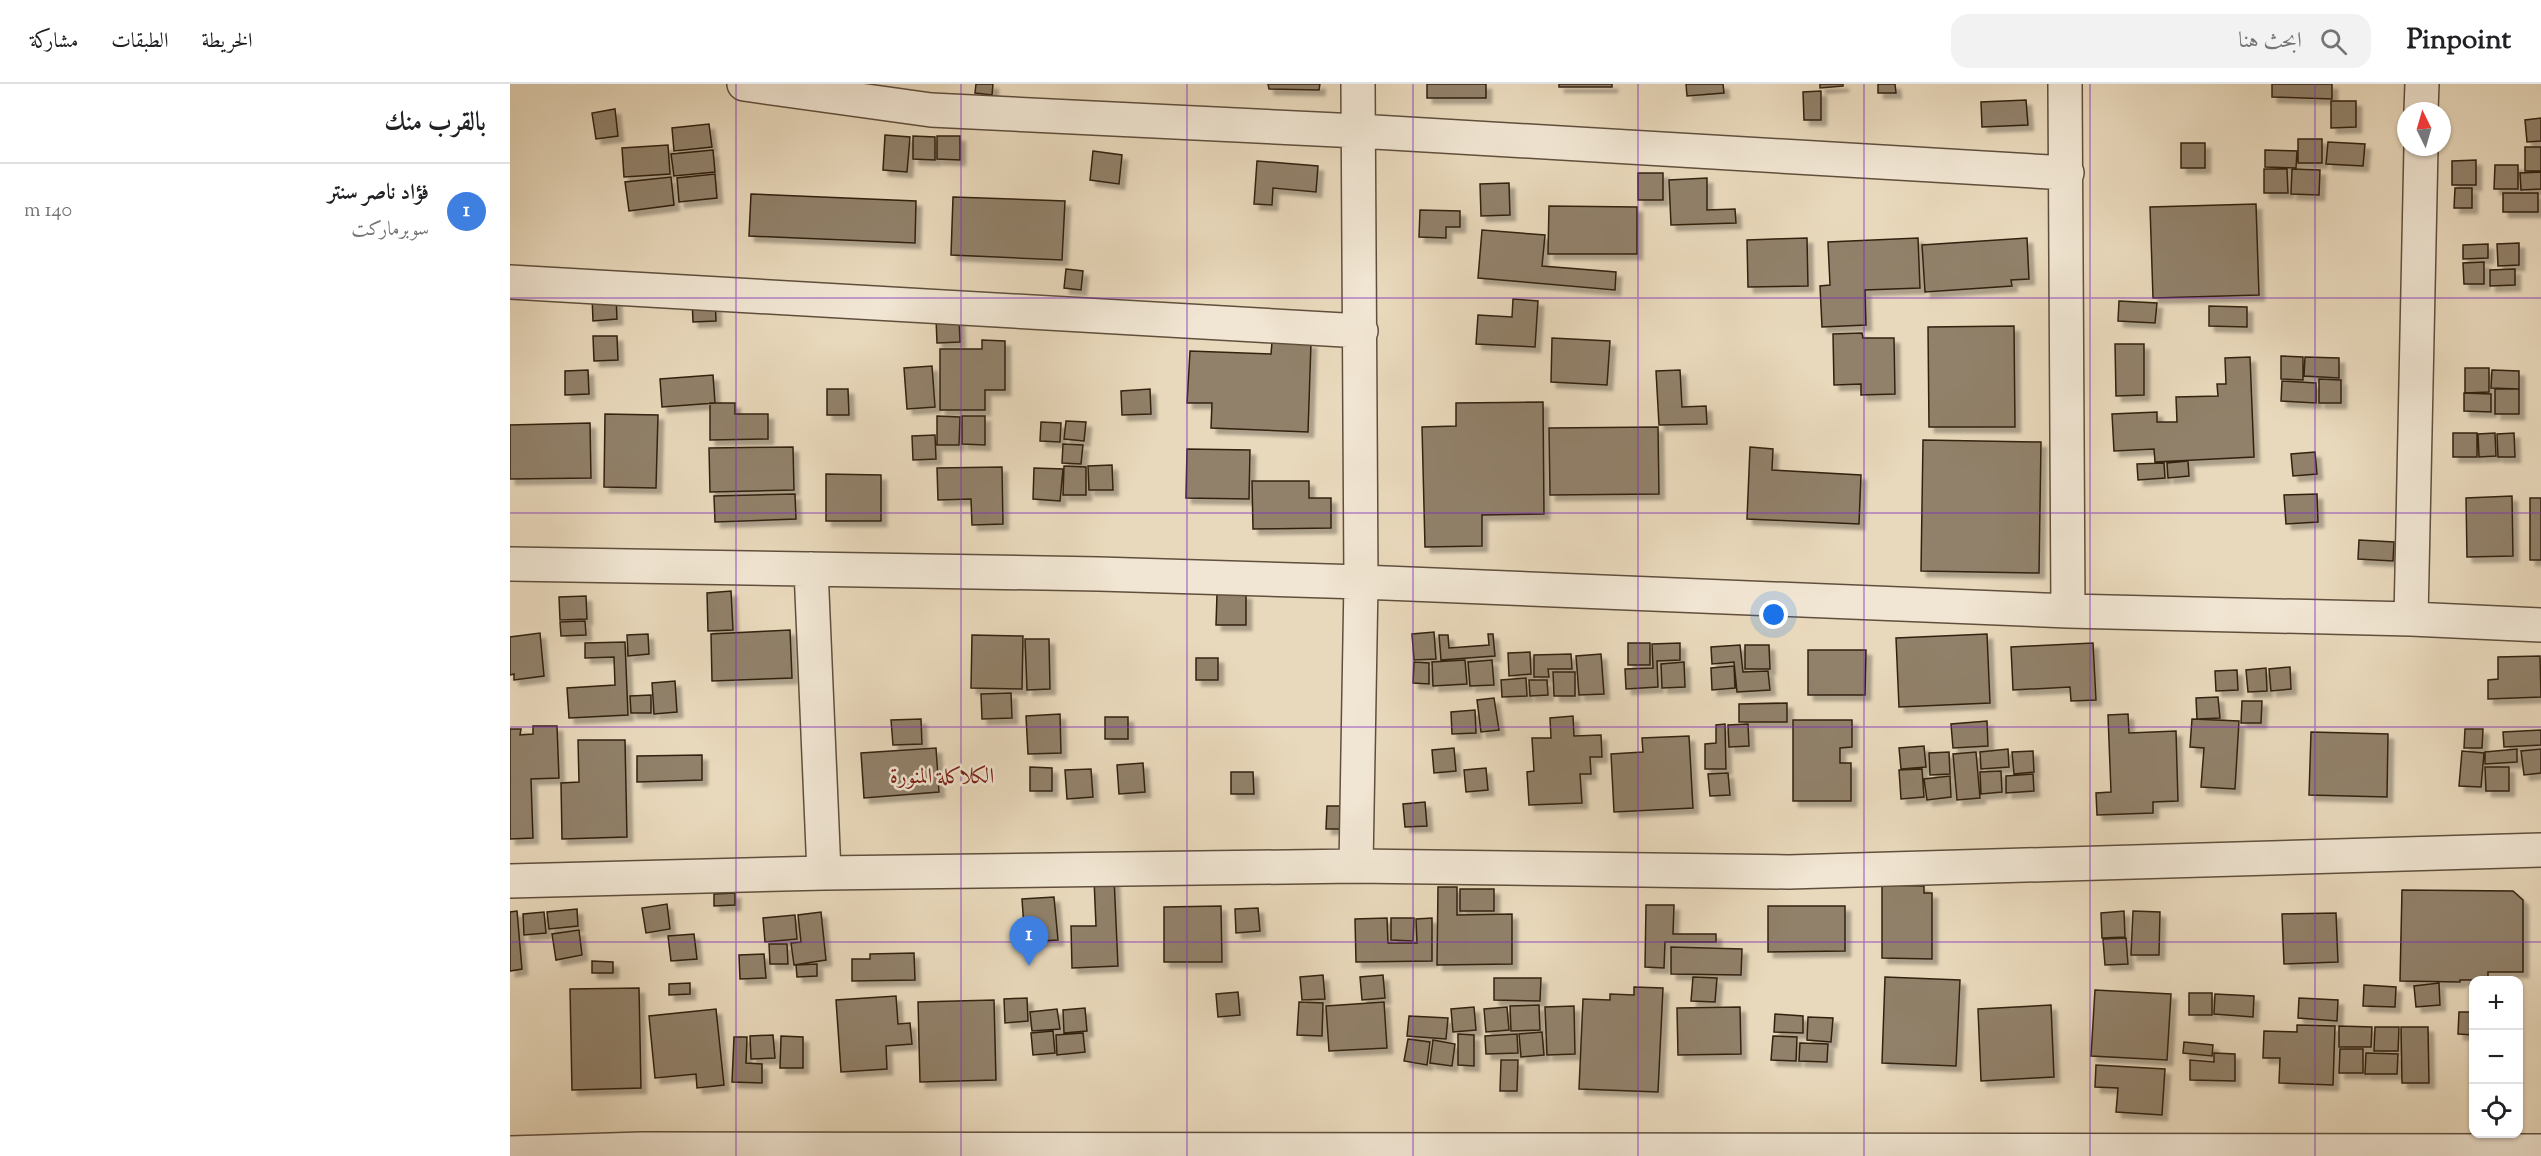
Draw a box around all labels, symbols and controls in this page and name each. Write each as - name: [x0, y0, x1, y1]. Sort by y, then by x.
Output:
- search box: [1951, 14, 2371, 68]
- text: Pinpoint: [2407, 21, 2511, 61]
- icon: search: [2317, 25, 2350, 58]
- text: ابحث هنا: [2238, 26, 2302, 58]
- text: مشاركة: [30, 27, 78, 57]
- text: الطبقات: [111, 27, 168, 57]
- text: الخريطة: [201, 27, 253, 57]
- north arrow: [2397, 102, 2451, 156]
- text: بالقرب منك: [384, 105, 486, 142]
- text: فؤاد ناصر سنتر: [328, 178, 429, 210]
- text: 140 m: [24, 197, 72, 226]
- text: 1: [463, 197, 470, 226]
- text: سوبرماركت: [351, 216, 429, 245]
- your location: [1759, 600, 1788, 629]
- district label: الكلاكلة المنورة: [890, 762, 994, 794]
- pin: 1: [1010, 916, 1048, 966]
- map controls: [2469, 976, 2523, 1138]
- button: +: [2469, 976, 2523, 1030]
- button: −: [2469, 1030, 2523, 1084]
- button: locate: [2469, 1084, 2523, 1138]

